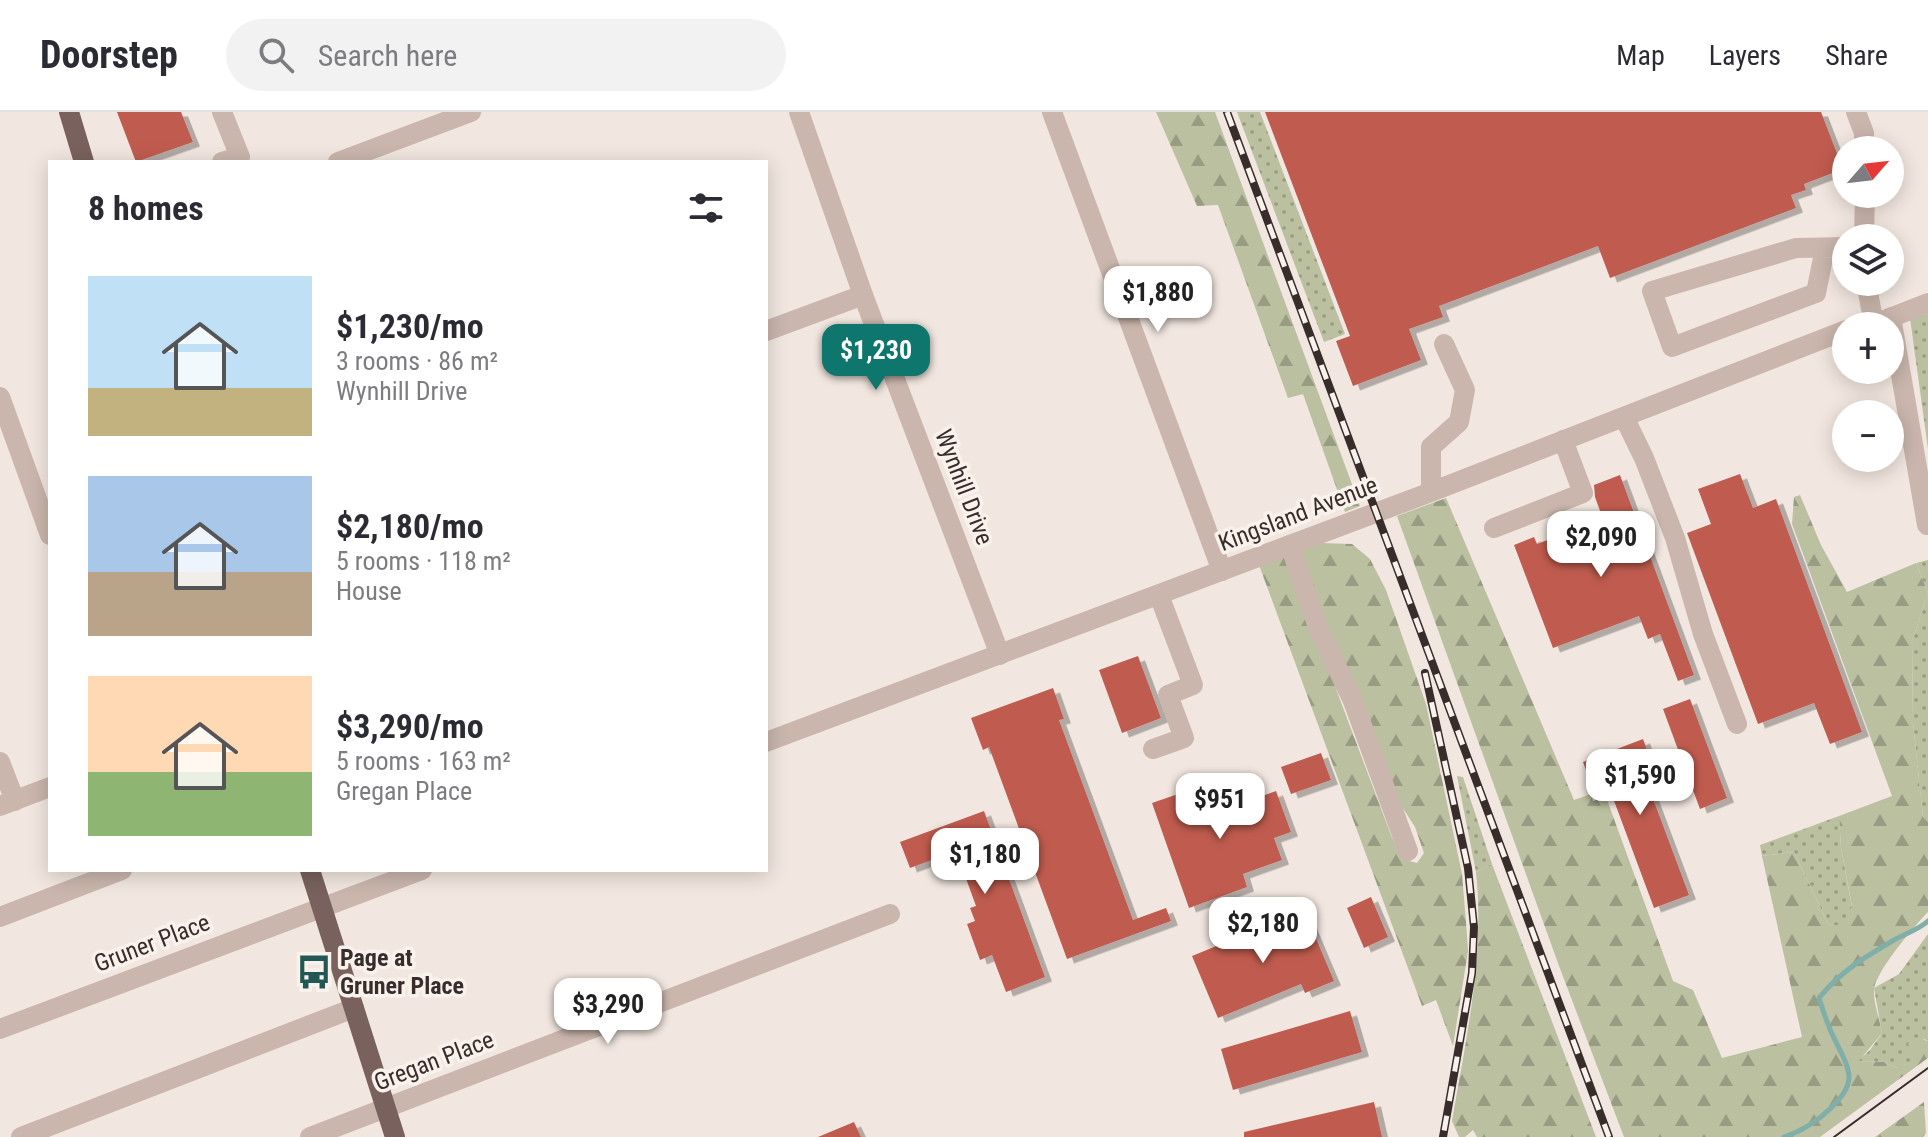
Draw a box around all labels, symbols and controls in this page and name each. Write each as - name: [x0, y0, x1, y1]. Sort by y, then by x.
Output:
- search box: [226, 19, 786, 91]
- text: Doorstep: [40, 33, 178, 77]
- icon: search: [254, 33, 298, 77]
- text: Search here: [318, 38, 457, 73]
- text: Map: [1616, 39, 1665, 72]
- text: Layers: [1709, 39, 1781, 72]
- text: Share: [1825, 39, 1888, 72]
- north arrow: [1832, 136, 1904, 208]
- map controls: [1832, 136, 1904, 472]
- icon: filters: [684, 186, 728, 230]
- text: 8 homes: [88, 188, 204, 228]
- button: layers: [1832, 224, 1904, 296]
- pin: $1,880: [1093, 266, 1223, 334]
- text: $1,880: [1122, 277, 1194, 307]
- text: $1,230/mo: [336, 306, 484, 346]
- icon: home: [152, 308, 248, 404]
- button: +: [1832, 312, 1904, 384]
- pin: $1,230: [811, 324, 941, 392]
- text: $1,230: [840, 335, 912, 365]
- text: 3 rooms · 86 m²: [336, 346, 498, 376]
- text: Wynhill Drive: [336, 376, 468, 406]
- button: −: [1832, 400, 1904, 472]
- street label: Wynhill Drive: [929, 425, 999, 549]
- street label: Kingsland Avenue: [1214, 471, 1382, 557]
- text: $2,180/mo: [336, 506, 484, 546]
- icon: home: [152, 508, 248, 604]
- pin: $2,090: [1536, 511, 1666, 579]
- text: $2,090: [1565, 522, 1637, 552]
- text: 5 rooms · 118 m²: [336, 546, 511, 576]
- text: House: [336, 576, 402, 606]
- text: $3,290/mo: [336, 706, 484, 746]
- icon: home: [152, 708, 248, 804]
- text: 5 rooms · 163 m²: [336, 746, 511, 776]
- pin: $1,590: [1575, 749, 1705, 817]
- text: $1,590: [1604, 760, 1676, 790]
- pin: $951: [1173, 773, 1267, 841]
- text: Gregan Place: [336, 776, 472, 806]
- text: $951: [1194, 784, 1246, 814]
- pin: $1,180: [920, 828, 1050, 896]
- text: $1,180: [949, 839, 1021, 869]
- pin: $2,180: [1198, 897, 1328, 965]
- street label: Gruner Place: [90, 908, 214, 978]
- text: $2,180: [1227, 908, 1299, 938]
- place label: Page at Gruner Place: [340, 944, 464, 1000]
- bus stop icon: Page at Gruner Place: [295, 953, 333, 991]
- pin: $3,290: [543, 978, 673, 1046]
- text: $3,290: [572, 989, 644, 1019]
- street label: Gregan Place: [370, 1025, 498, 1097]

